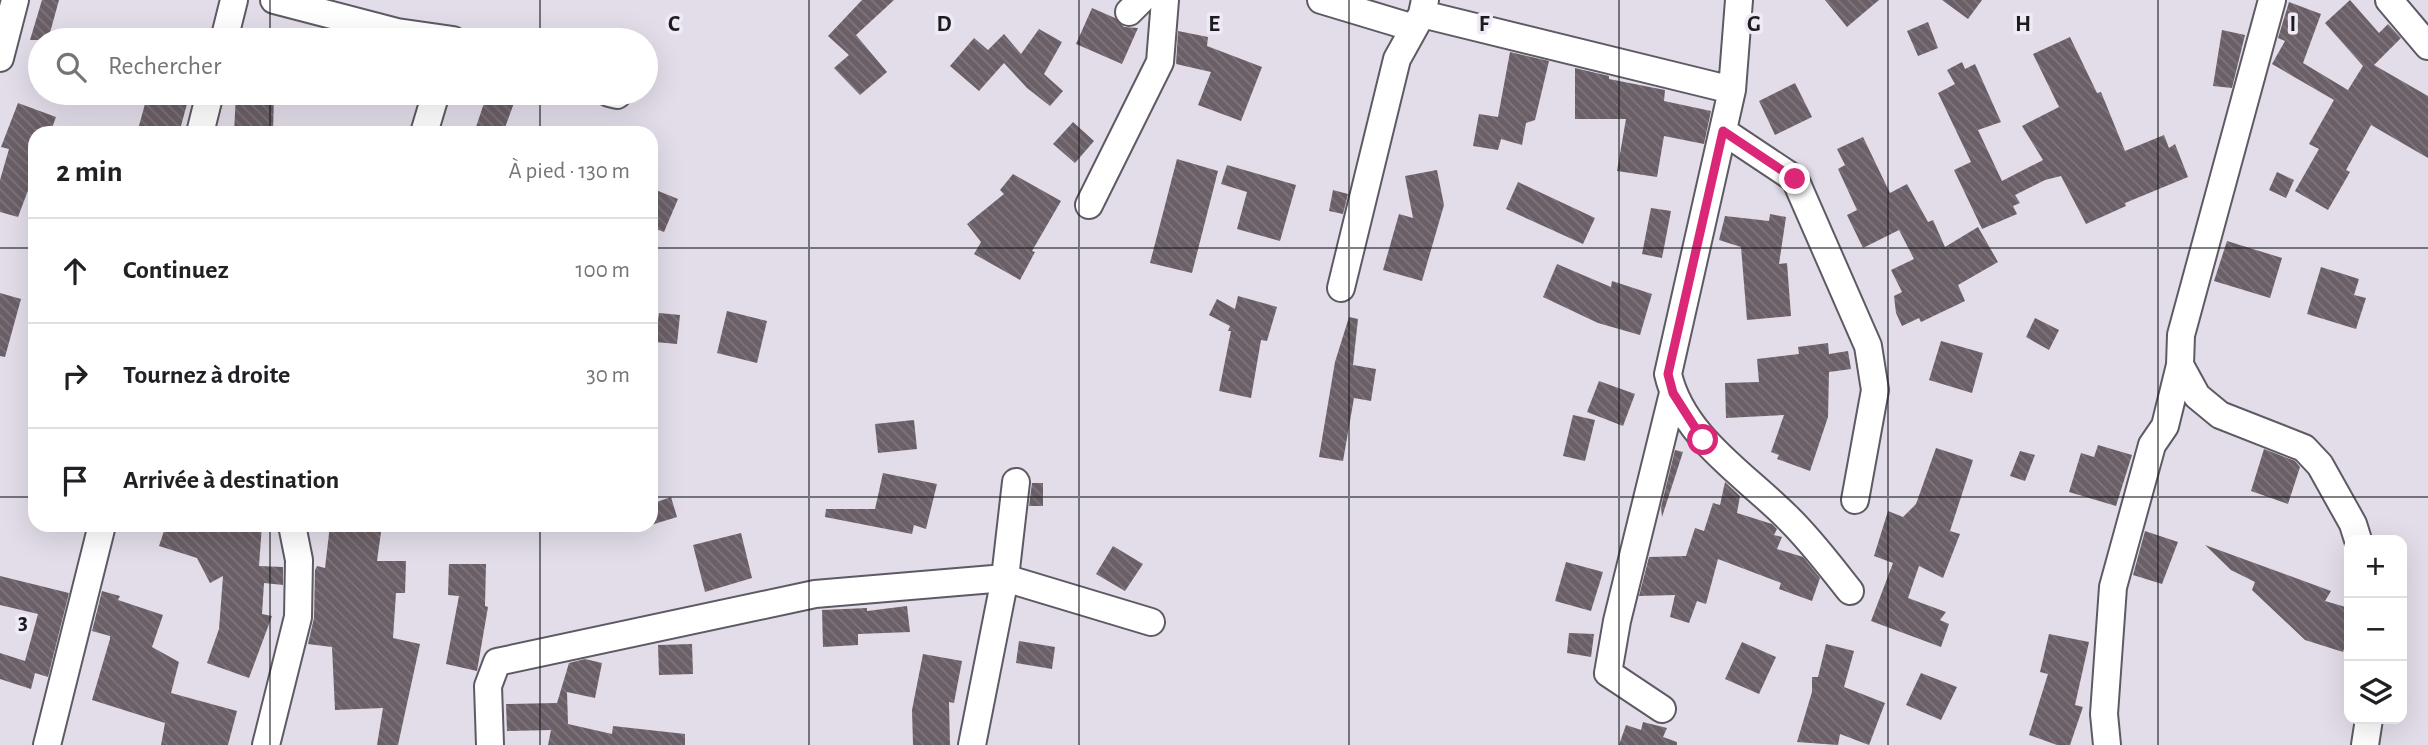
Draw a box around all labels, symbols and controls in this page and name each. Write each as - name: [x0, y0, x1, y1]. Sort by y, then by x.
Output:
- text: C: [668, 13, 680, 36]
- text: D: [936, 13, 952, 36]
- text: E: [1208, 13, 1220, 36]
- text: F: [1479, 13, 1490, 36]
- text: G: [1747, 13, 1761, 36]
- text: H: [2015, 13, 2031, 36]
- text: I: [2290, 13, 2296, 36]
- search box: [28, 28, 658, 105]
- icon: search: [52, 48, 90, 86]
- text: Rechercher: [108, 53, 221, 79]
- text: 2 min: [56, 157, 123, 187]
- text: À pied · 130 m: [509, 160, 630, 183]
- route end: [1779, 163, 1810, 194]
- icon: ahead: [56, 252, 94, 290]
- text: Continuez: [123, 257, 229, 283]
- text: 100 m: [576, 259, 630, 282]
- icon: right: [56, 357, 94, 395]
- text: Tournez à droite: [123, 362, 290, 388]
- text: 30 m: [586, 364, 630, 387]
- route start: [1687, 424, 1718, 455]
- icon: arrive: [56, 462, 94, 500]
- text: Arrivée à destination: [123, 467, 339, 493]
- map controls: [2344, 535, 2407, 724]
- button: +: [2344, 535, 2407, 598]
- button: −: [2344, 598, 2407, 661]
- text: 3: [18, 611, 28, 634]
- button: layers: [2344, 661, 2407, 724]

